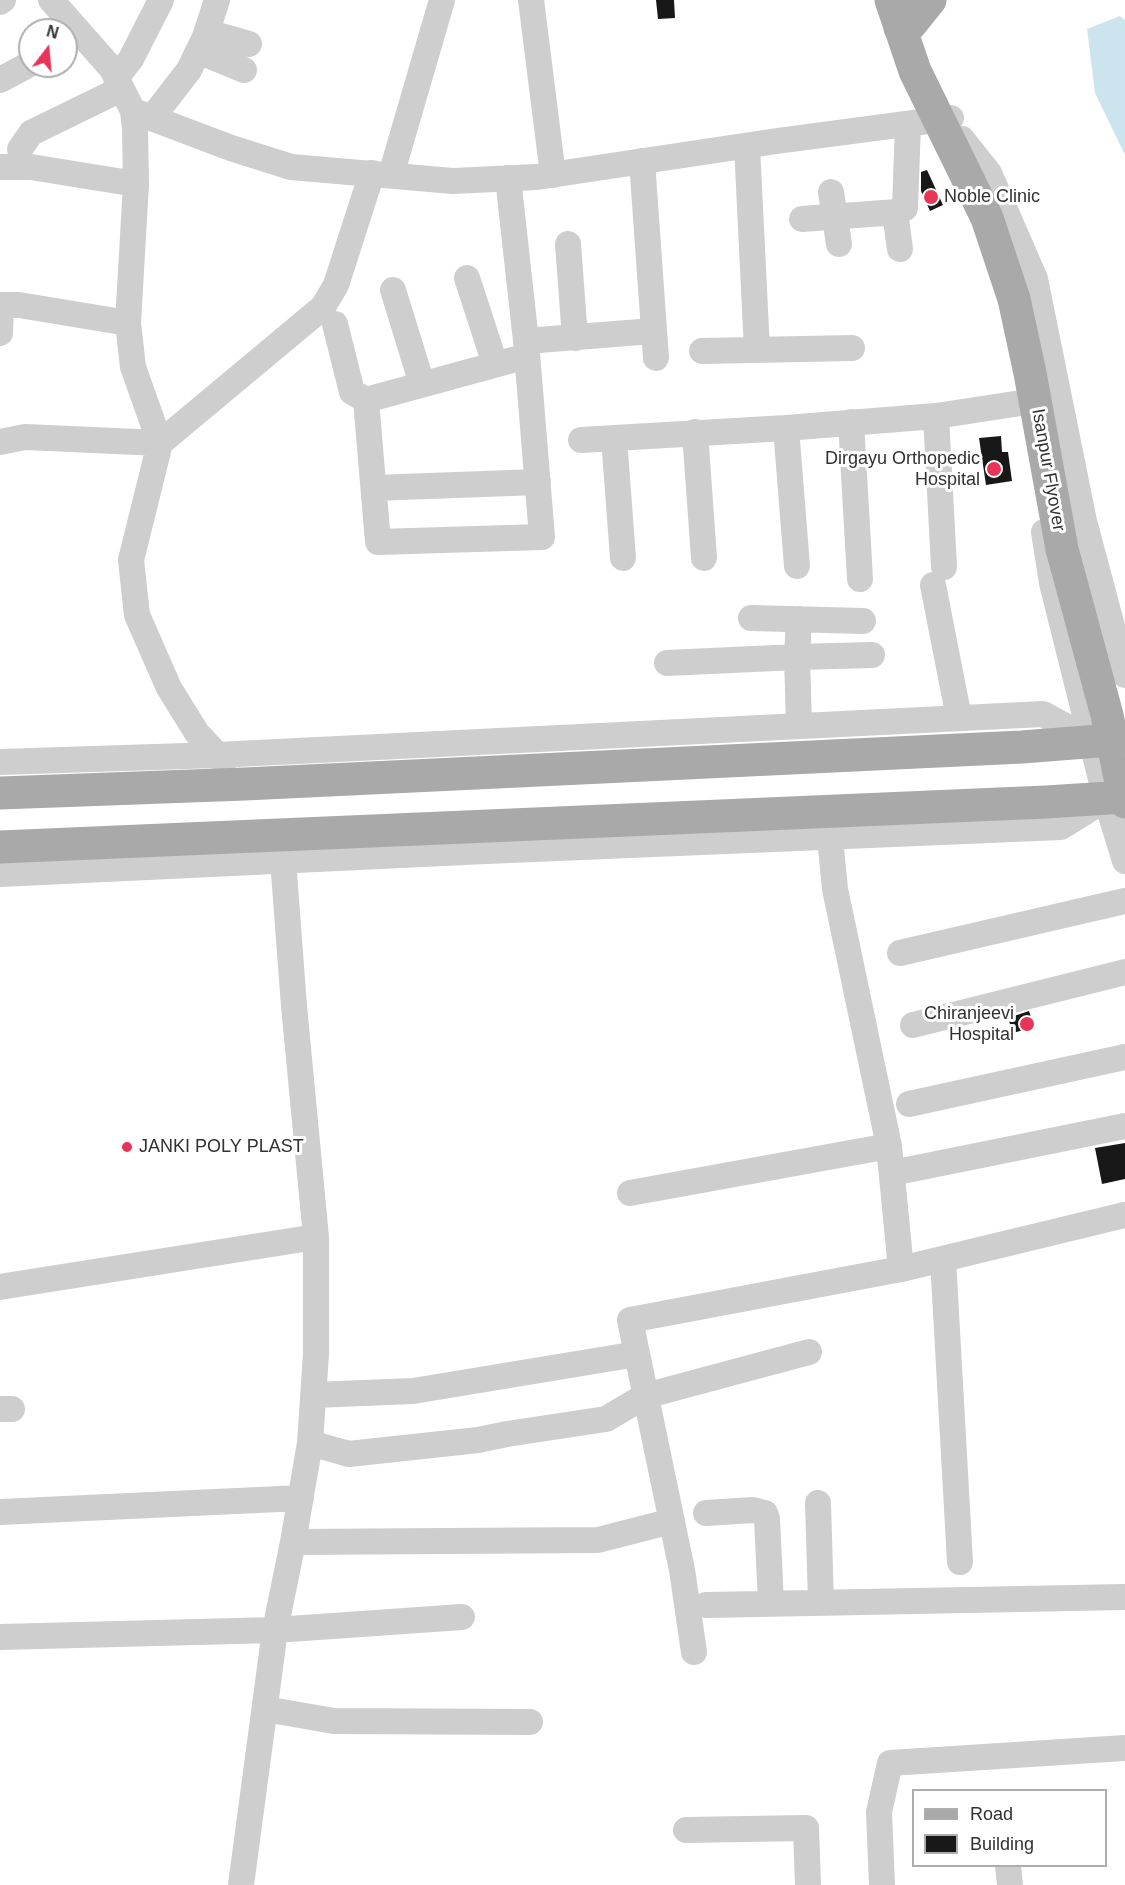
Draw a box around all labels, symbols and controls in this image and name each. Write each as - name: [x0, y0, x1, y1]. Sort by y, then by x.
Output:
- north arrow: [18, 18, 78, 78]
- text: N: [45, 22, 60, 42]
- place label: Noble Clinic: [944, 186, 1040, 208]
- marker: Noble Clinic: [922, 188, 940, 206]
- street label: Isanpur Flyover: [1027, 407, 1069, 533]
- place label: Dirgayu Orthopedic Hospital: [825, 448, 980, 490]
- marker: Dirgayu Orthopedic Hospital: [985, 460, 1003, 478]
- place label: Chiranjeevi Hospital: [924, 1003, 1014, 1046]
- marker: Chiranjeevi Hospital: [1018, 1015, 1036, 1033]
- place label: JANKI POLY PLAST: [139, 1136, 304, 1158]
- marker: JANKI POLY PLAST: [120, 1140, 134, 1154]
- legend: [912, 1789, 1107, 1867]
- text: Road: [970, 1804, 1013, 1824]
- text: Building: [970, 1834, 1034, 1854]

